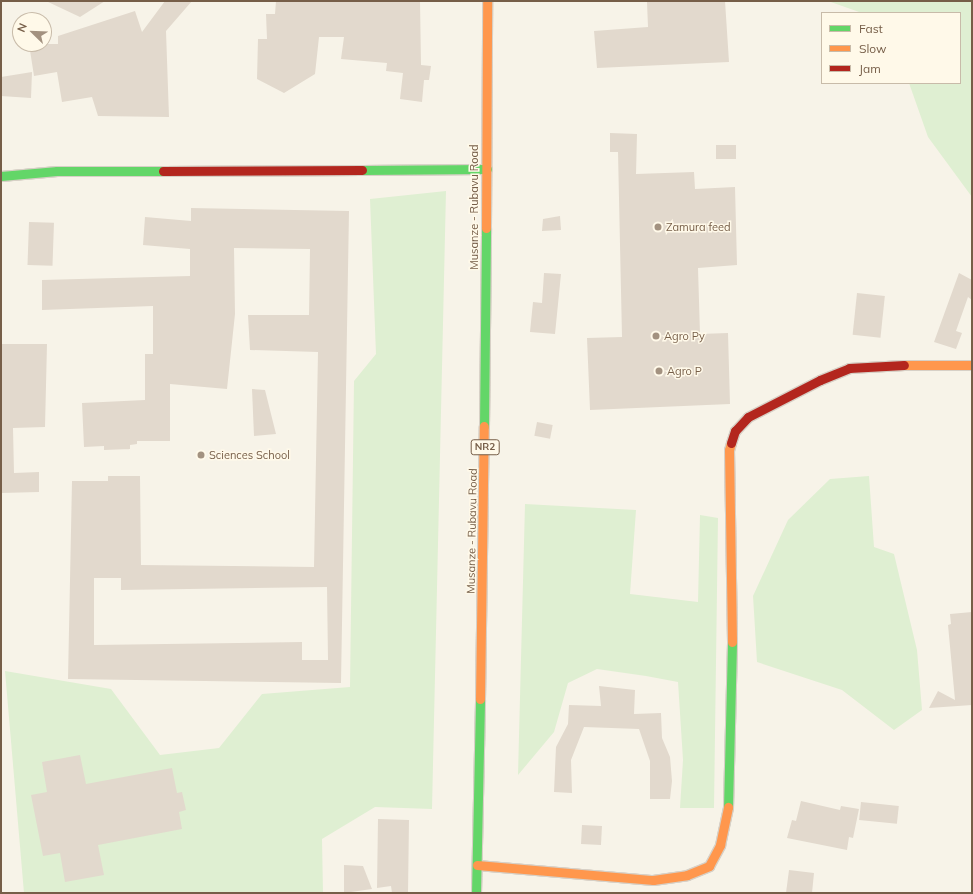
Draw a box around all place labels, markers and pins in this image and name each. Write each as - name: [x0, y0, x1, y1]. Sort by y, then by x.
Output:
- place label: Zamura feed: [666, 220, 731, 234]
- marker: Zamura feed: [653, 222, 663, 232]
- place label: Agro Py: [664, 329, 705, 343]
- marker: Agro Py: [651, 331, 661, 341]
- place label: Agro P: [667, 364, 702, 378]
- marker: Agro P: [654, 366, 664, 376]
- place label: Sciences School: [209, 448, 290, 462]
- marker: Sciences School: [196, 450, 206, 460]

